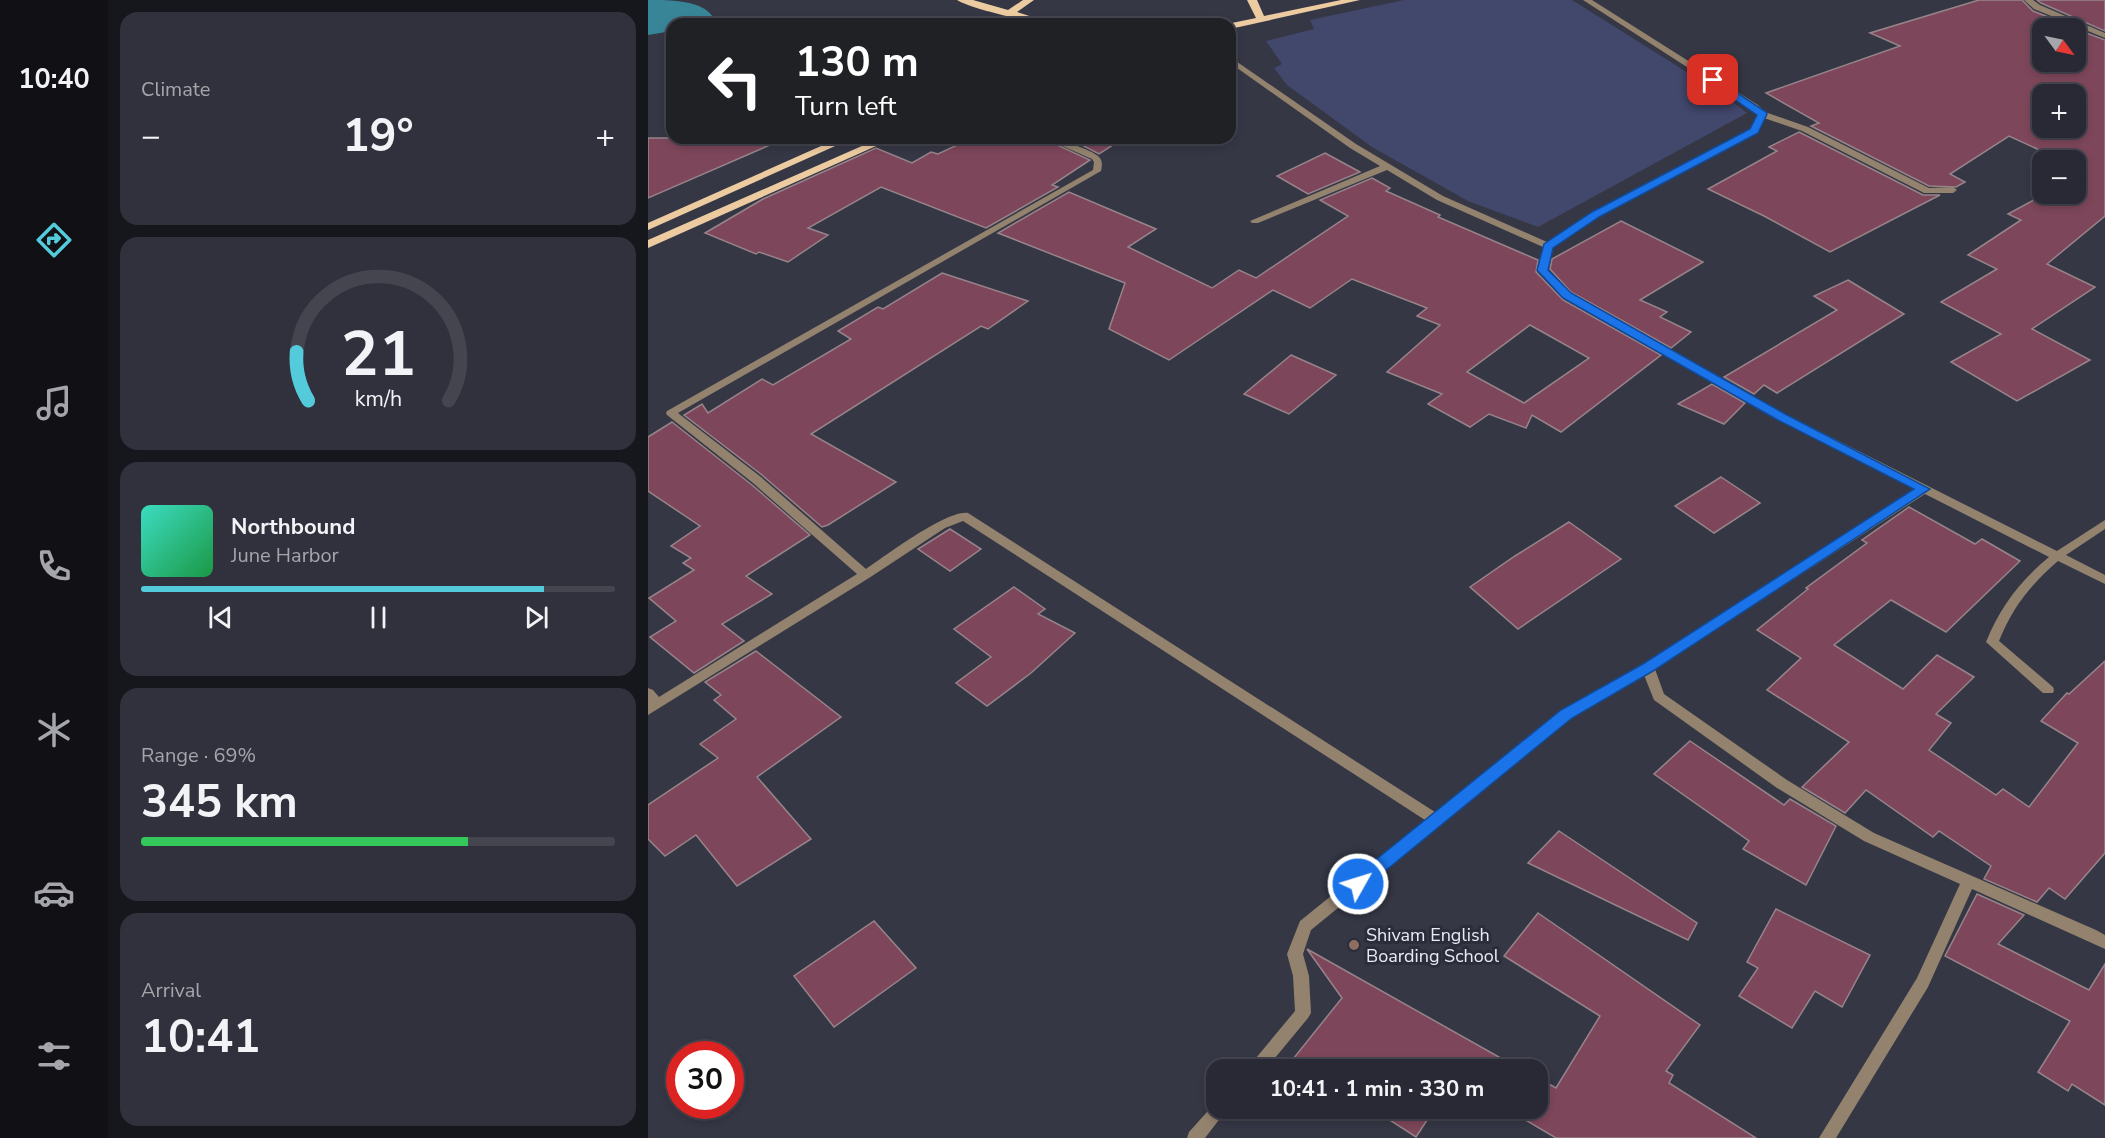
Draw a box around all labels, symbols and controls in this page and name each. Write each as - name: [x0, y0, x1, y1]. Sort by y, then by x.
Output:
- north arrow: [2032, 18, 2086, 72]
- map controls: [2032, 18, 2086, 204]
- text: 130 m: [795, 34, 919, 91]
- icon: left: [696, 42, 774, 120]
- pin: [1687, 54, 1738, 105]
- text: 10:40: [18, 61, 90, 98]
- icon: arrive: [1696, 63, 1729, 96]
- text: Climate: [141, 76, 210, 103]
- button: +: [2032, 84, 2086, 138]
- text: Turn left: [795, 88, 896, 125]
- text: 19°: [342, 106, 414, 167]
- text: −: [141, 114, 161, 159]
- text: +: [595, 114, 615, 159]
- button: −: [2032, 150, 2086, 204]
- icon: directions: [33, 219, 75, 261]
- text: 21: [341, 312, 415, 397]
- icon: music: [33, 382, 75, 424]
- text: km/h: [354, 384, 402, 414]
- text: Northbound: [231, 512, 355, 542]
- text: June Harbor: [231, 542, 339, 569]
- icon: phone: [33, 545, 75, 587]
- icon: previous: [204, 601, 237, 634]
- icon: pause: [362, 601, 395, 634]
- icon: next: [520, 601, 553, 634]
- icon: climate: [33, 709, 75, 751]
- text: Range · 69%: [141, 742, 256, 769]
- text: 345 km: [141, 772, 298, 833]
- position arrow: [1326, 852, 1390, 916]
- icon: car: [33, 872, 75, 914]
- place label: Shivam English Boarding School: [1366, 923, 1500, 968]
- marker: Shivam English Boarding School: [1347, 938, 1361, 952]
- text: Arrival: [141, 977, 201, 1004]
- text: 10:41: [141, 1007, 260, 1068]
- icon: filters: [33, 1035, 75, 1077]
- speed limit sign: 30: [666, 1041, 744, 1119]
- text: 10:41 · 1 min · 330 m: [1270, 1074, 1484, 1104]

